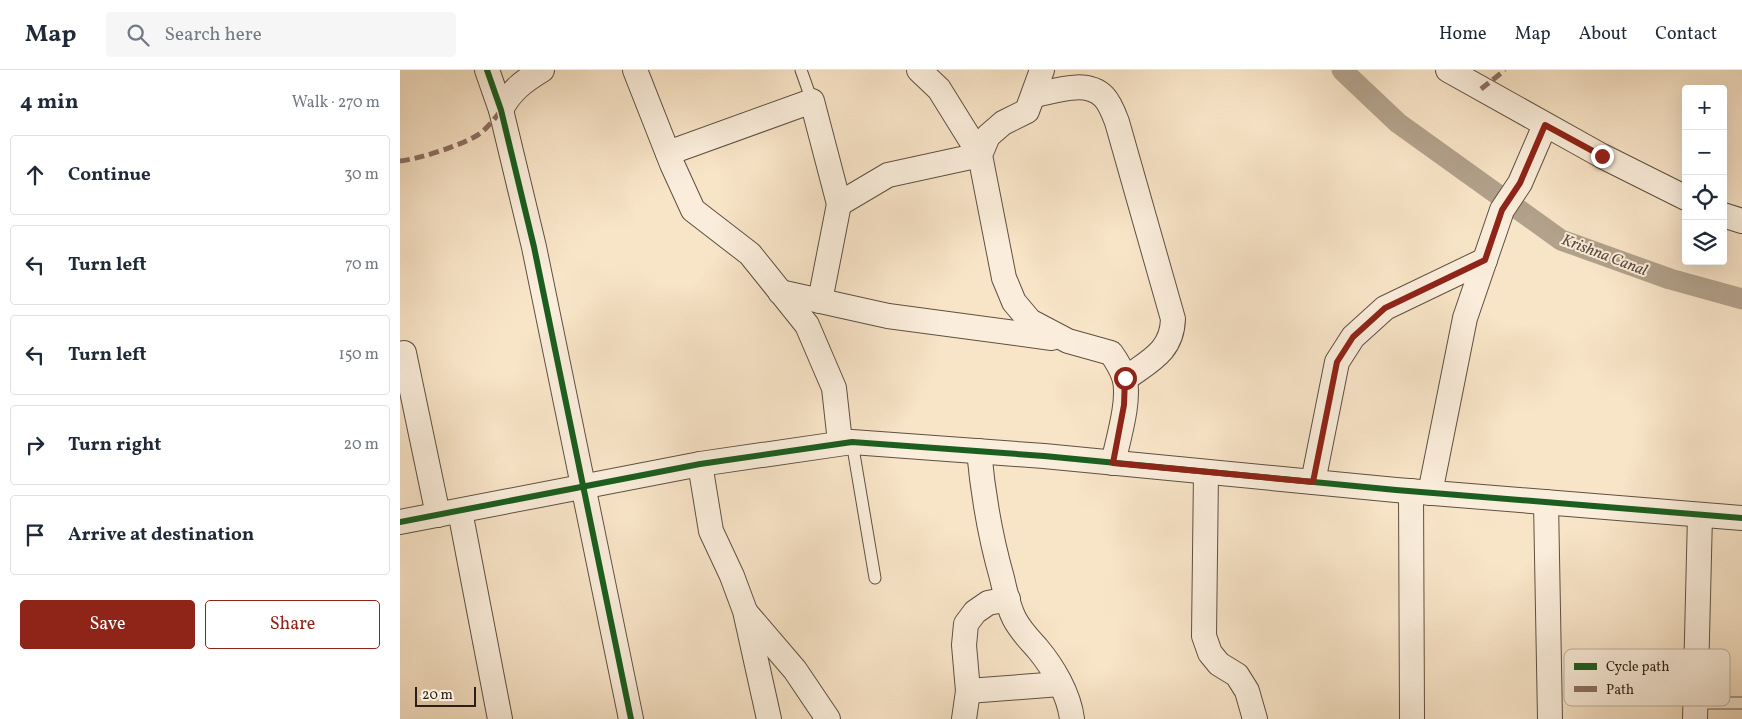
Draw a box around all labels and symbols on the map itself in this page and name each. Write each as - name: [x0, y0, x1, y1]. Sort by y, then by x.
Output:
- route end: [1591, 145, 1614, 168]
- water label: Krishna Canal: [1558, 229, 1650, 282]
- route start: [1114, 367, 1137, 390]
- legend: [1564, 649, 1730, 706]
- text: Cycle path: [1606, 658, 1670, 677]
- text: Path: [1606, 681, 1634, 700]
- scale bar: [415, 684, 476, 707]

